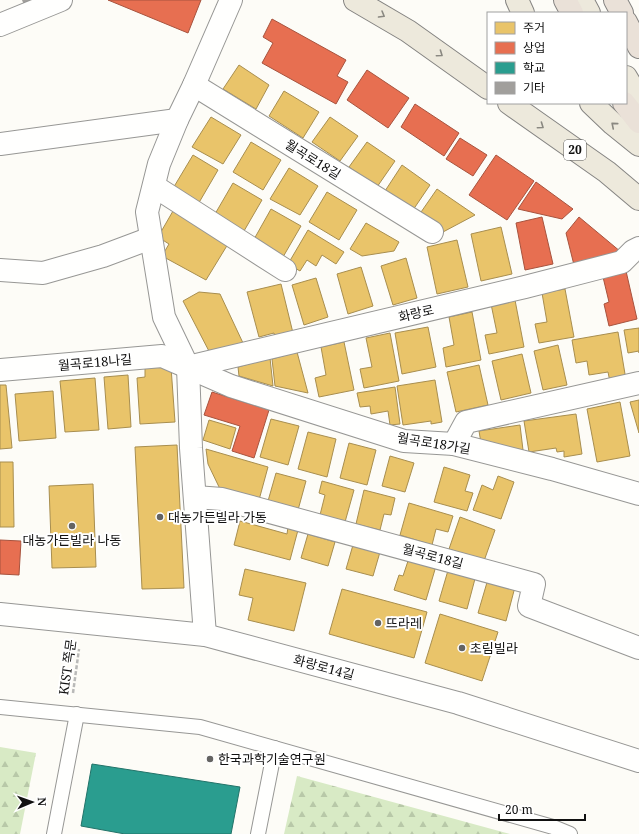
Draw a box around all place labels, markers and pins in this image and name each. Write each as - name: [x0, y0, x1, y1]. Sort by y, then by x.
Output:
- place label: 대농가든빌라 가동: [168, 508, 267, 526]
- marker: 대농가든빌라 가동: [155, 512, 165, 522]
- marker: 대농가든빌라 나동: [67, 521, 77, 531]
- place label: 대농가든빌라 나동: [22, 531, 122, 549]
- place label: 뜨라레: [386, 614, 422, 632]
- marker: 뜨라레: [373, 618, 383, 628]
- place label: 초림빌라: [470, 639, 518, 657]
- marker: 초림빌라: [457, 643, 467, 653]
- place label: 한국과학기술연구원: [218, 750, 326, 768]
- marker: 한국과학기술연구원: [205, 754, 215, 764]

